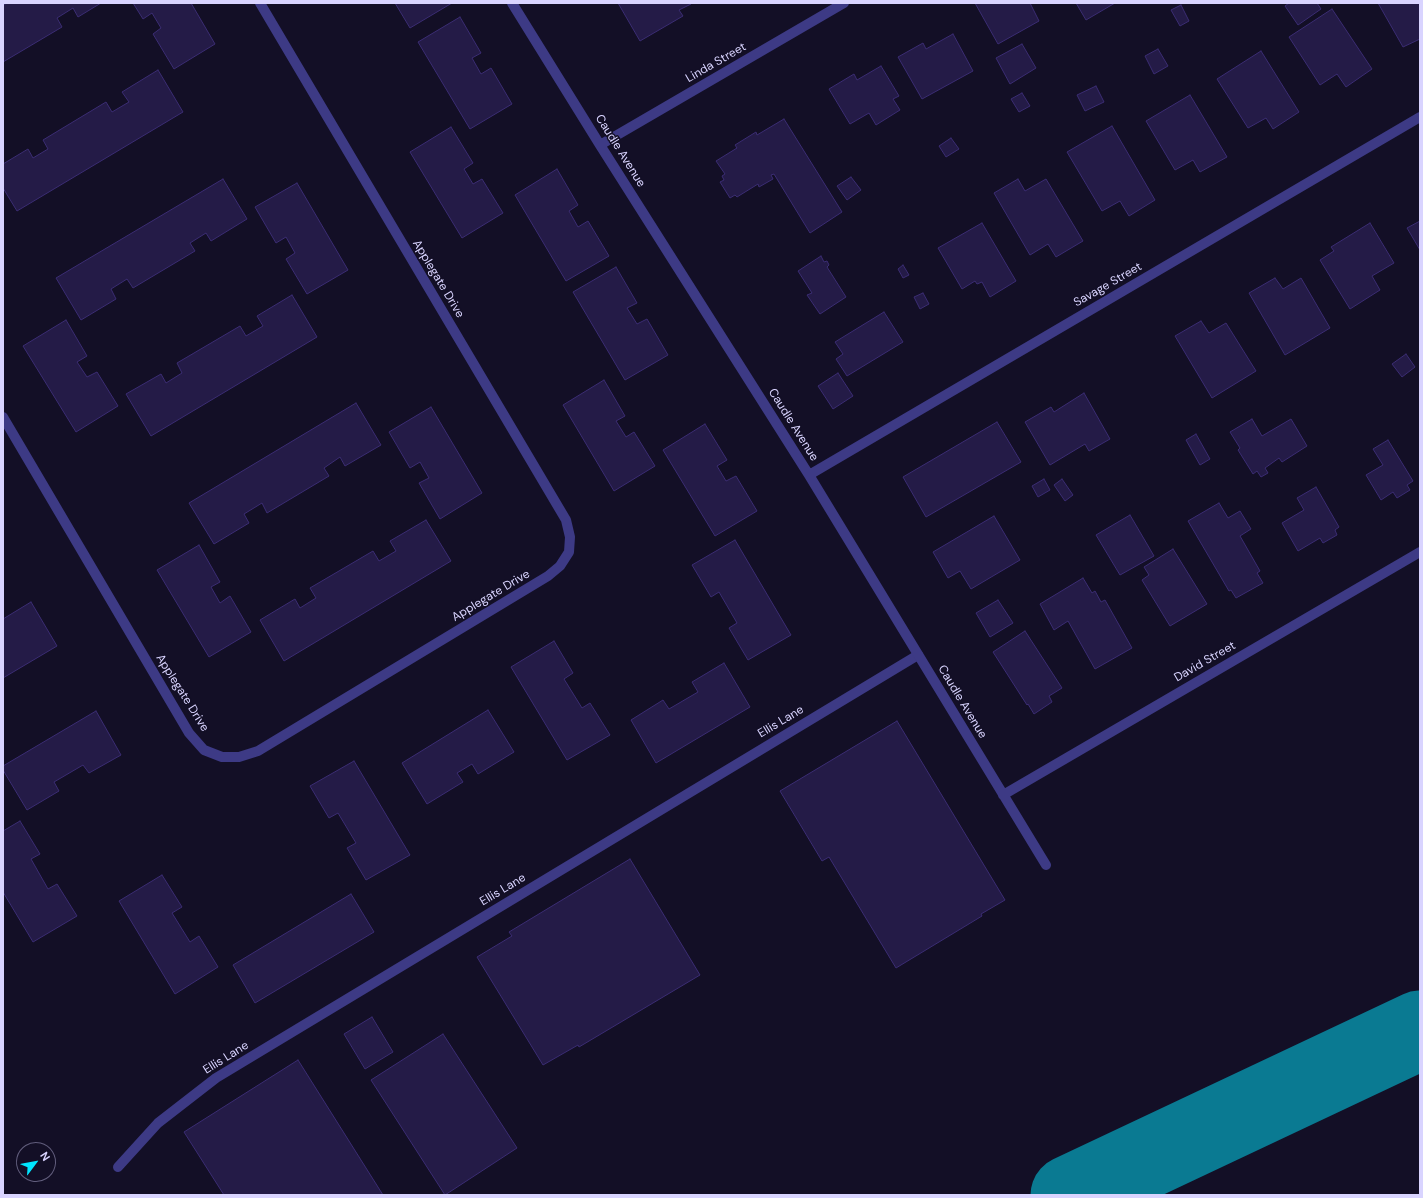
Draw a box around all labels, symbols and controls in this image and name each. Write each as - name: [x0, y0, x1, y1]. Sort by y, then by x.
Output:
- street label: Linda Street: [683, 40, 749, 86]
- street label: Caudle Avenue: [592, 112, 648, 190]
- street label: Applegate Drive: [409, 237, 467, 321]
- street label: Savage Street: [1071, 260, 1145, 310]
- street label: Caudle Avenue: [765, 386, 821, 464]
- street label: Applegate Drive: [449, 567, 533, 625]
- street label: David Street: [1172, 639, 1238, 685]
- street label: Applegate Drive: [152, 652, 212, 734]
- street label: Caudle Avenue: [934, 663, 990, 741]
- street label: Ellis Lane: [756, 703, 806, 741]
- street label: Ellis Lane: [478, 871, 528, 909]
- street label: Ellis Lane: [201, 1038, 251, 1078]
- north arrow: [16, 1142, 56, 1182]
- text: N: [37, 1149, 53, 1163]

